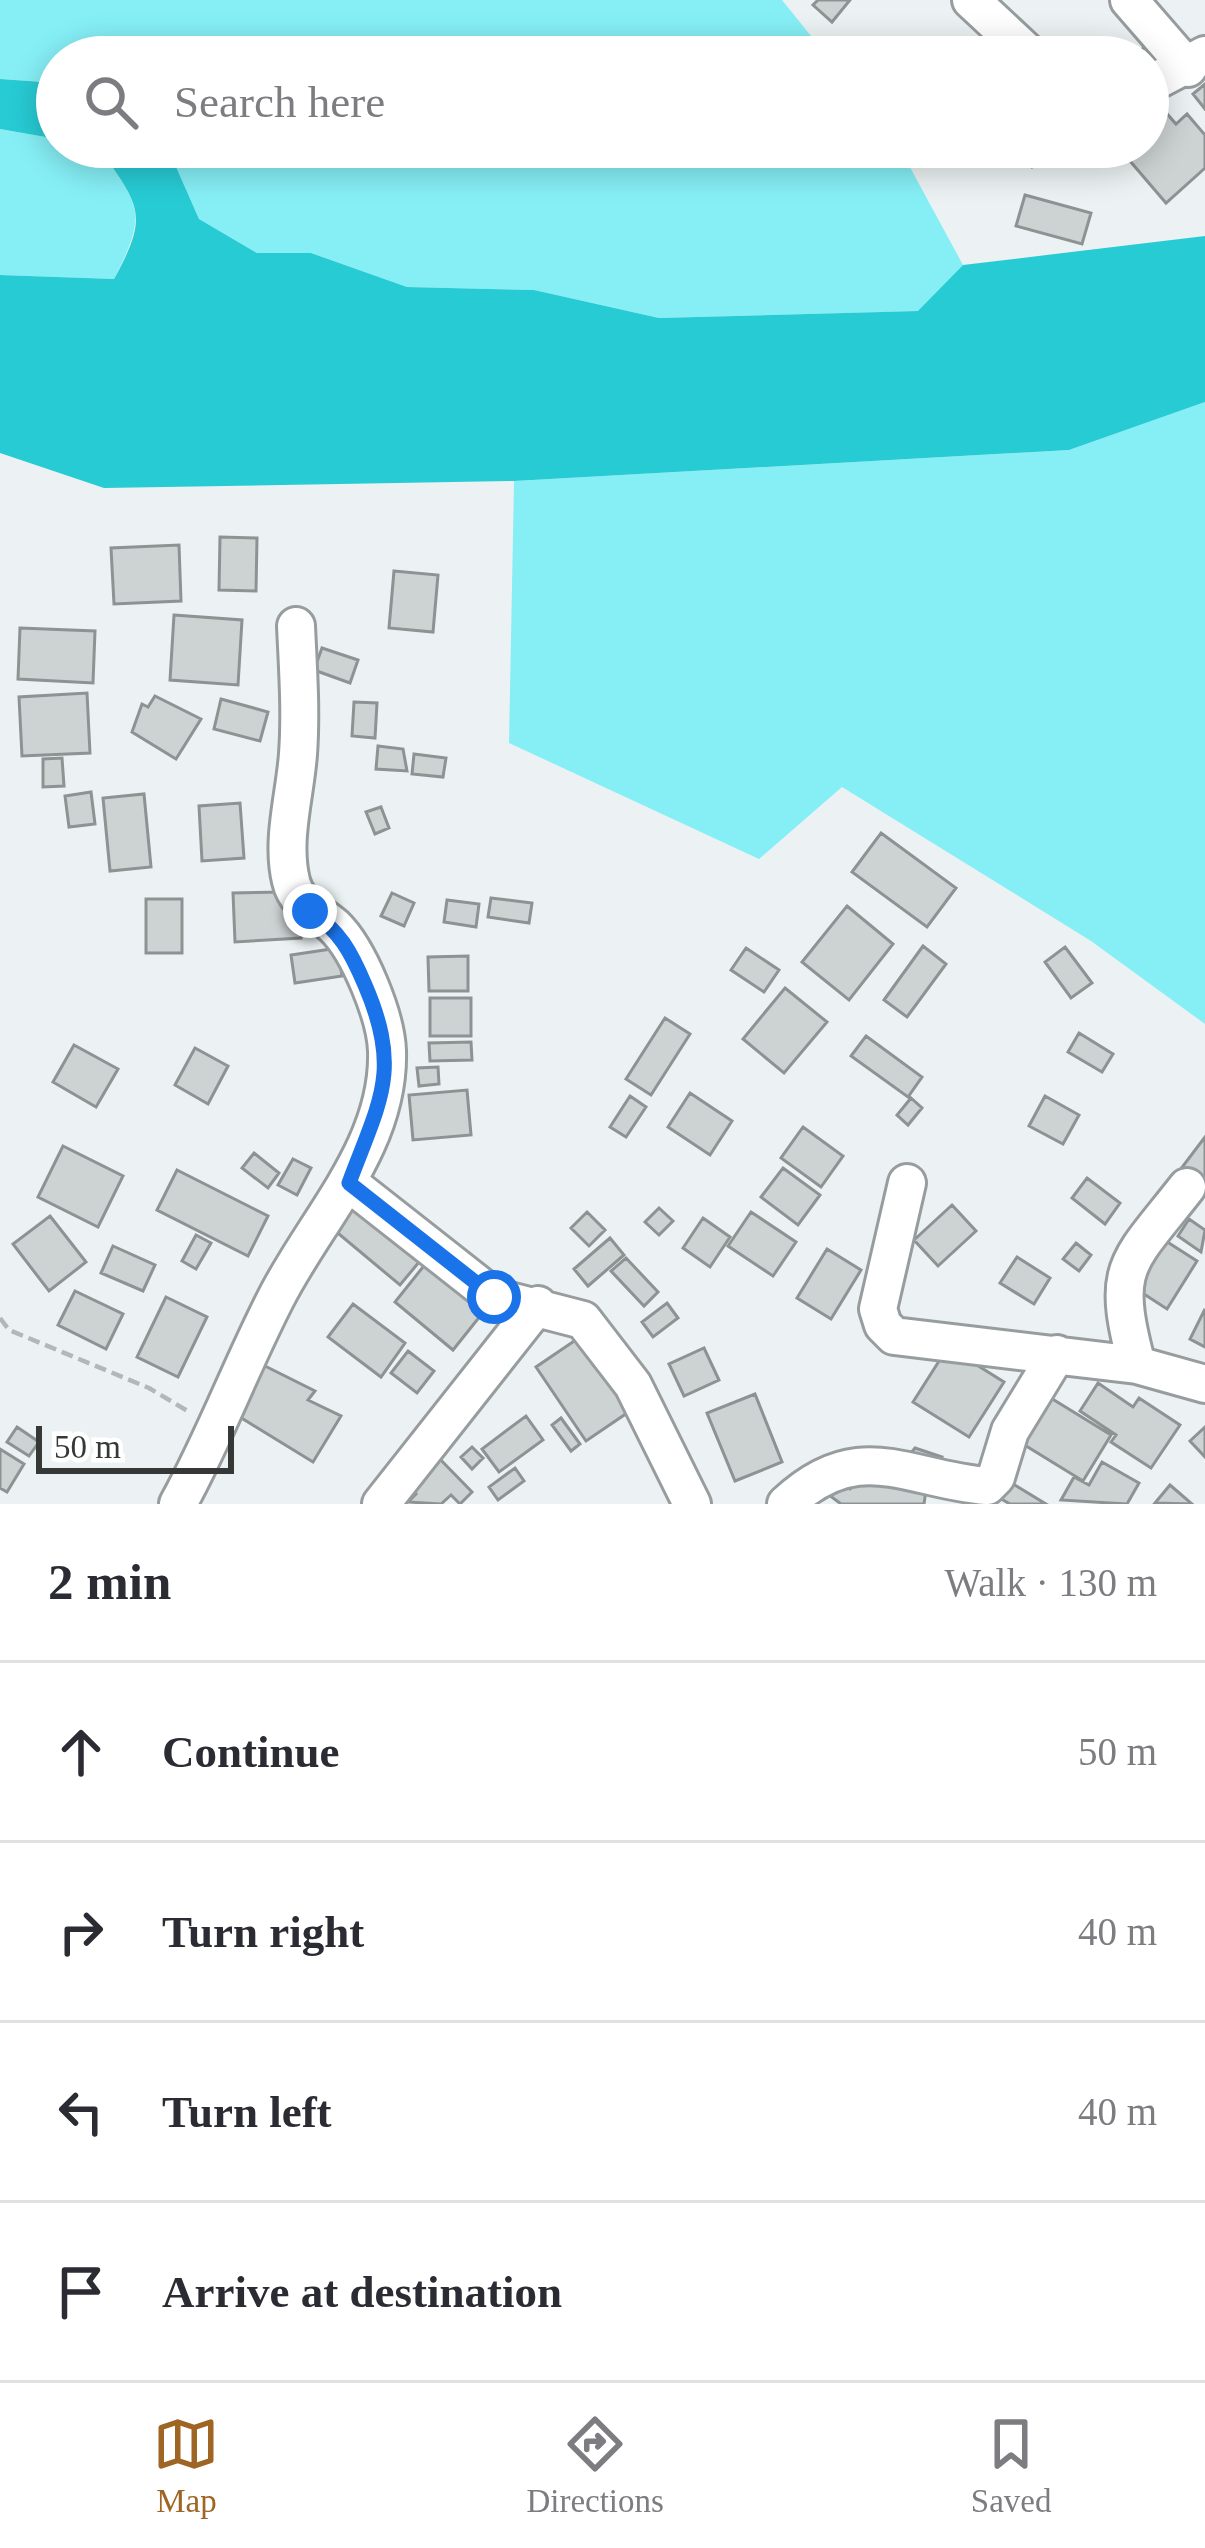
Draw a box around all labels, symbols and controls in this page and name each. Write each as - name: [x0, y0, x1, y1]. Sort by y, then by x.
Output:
- search box: [36, 36, 1169, 168]
- icon: search: [78, 69, 144, 135]
- text: Search here: [174, 77, 385, 127]
- route end: [283, 884, 337, 938]
- route start: [467, 1270, 521, 1324]
- scale bar: [36, 1420, 234, 1473]
- text: 50 m: [54, 1429, 121, 1465]
- text: 2 min: [48, 1554, 171, 1610]
- text: Walk · 130 m: [945, 1561, 1157, 1604]
- icon: ahead: [48, 1719, 114, 1785]
- text: Continue: [162, 1727, 340, 1777]
- text: 50 m: [1078, 1730, 1157, 1773]
- icon: right: [48, 1899, 114, 1965]
- text: Turn right: [162, 1907, 364, 1957]
- text: 40 m: [1078, 1910, 1157, 1953]
- icon: left: [48, 2079, 114, 2145]
- text: Turn left: [162, 2087, 332, 2137]
- text: 40 m: [1078, 2090, 1157, 2133]
- icon: arrive: [48, 2259, 114, 2325]
- text: Arrive at destination: [162, 2267, 562, 2317]
- tab: Map: [153, 2411, 219, 2520]
- tab: Directions: [526, 2411, 664, 2520]
- tab: Saved: [971, 2411, 1052, 2520]

